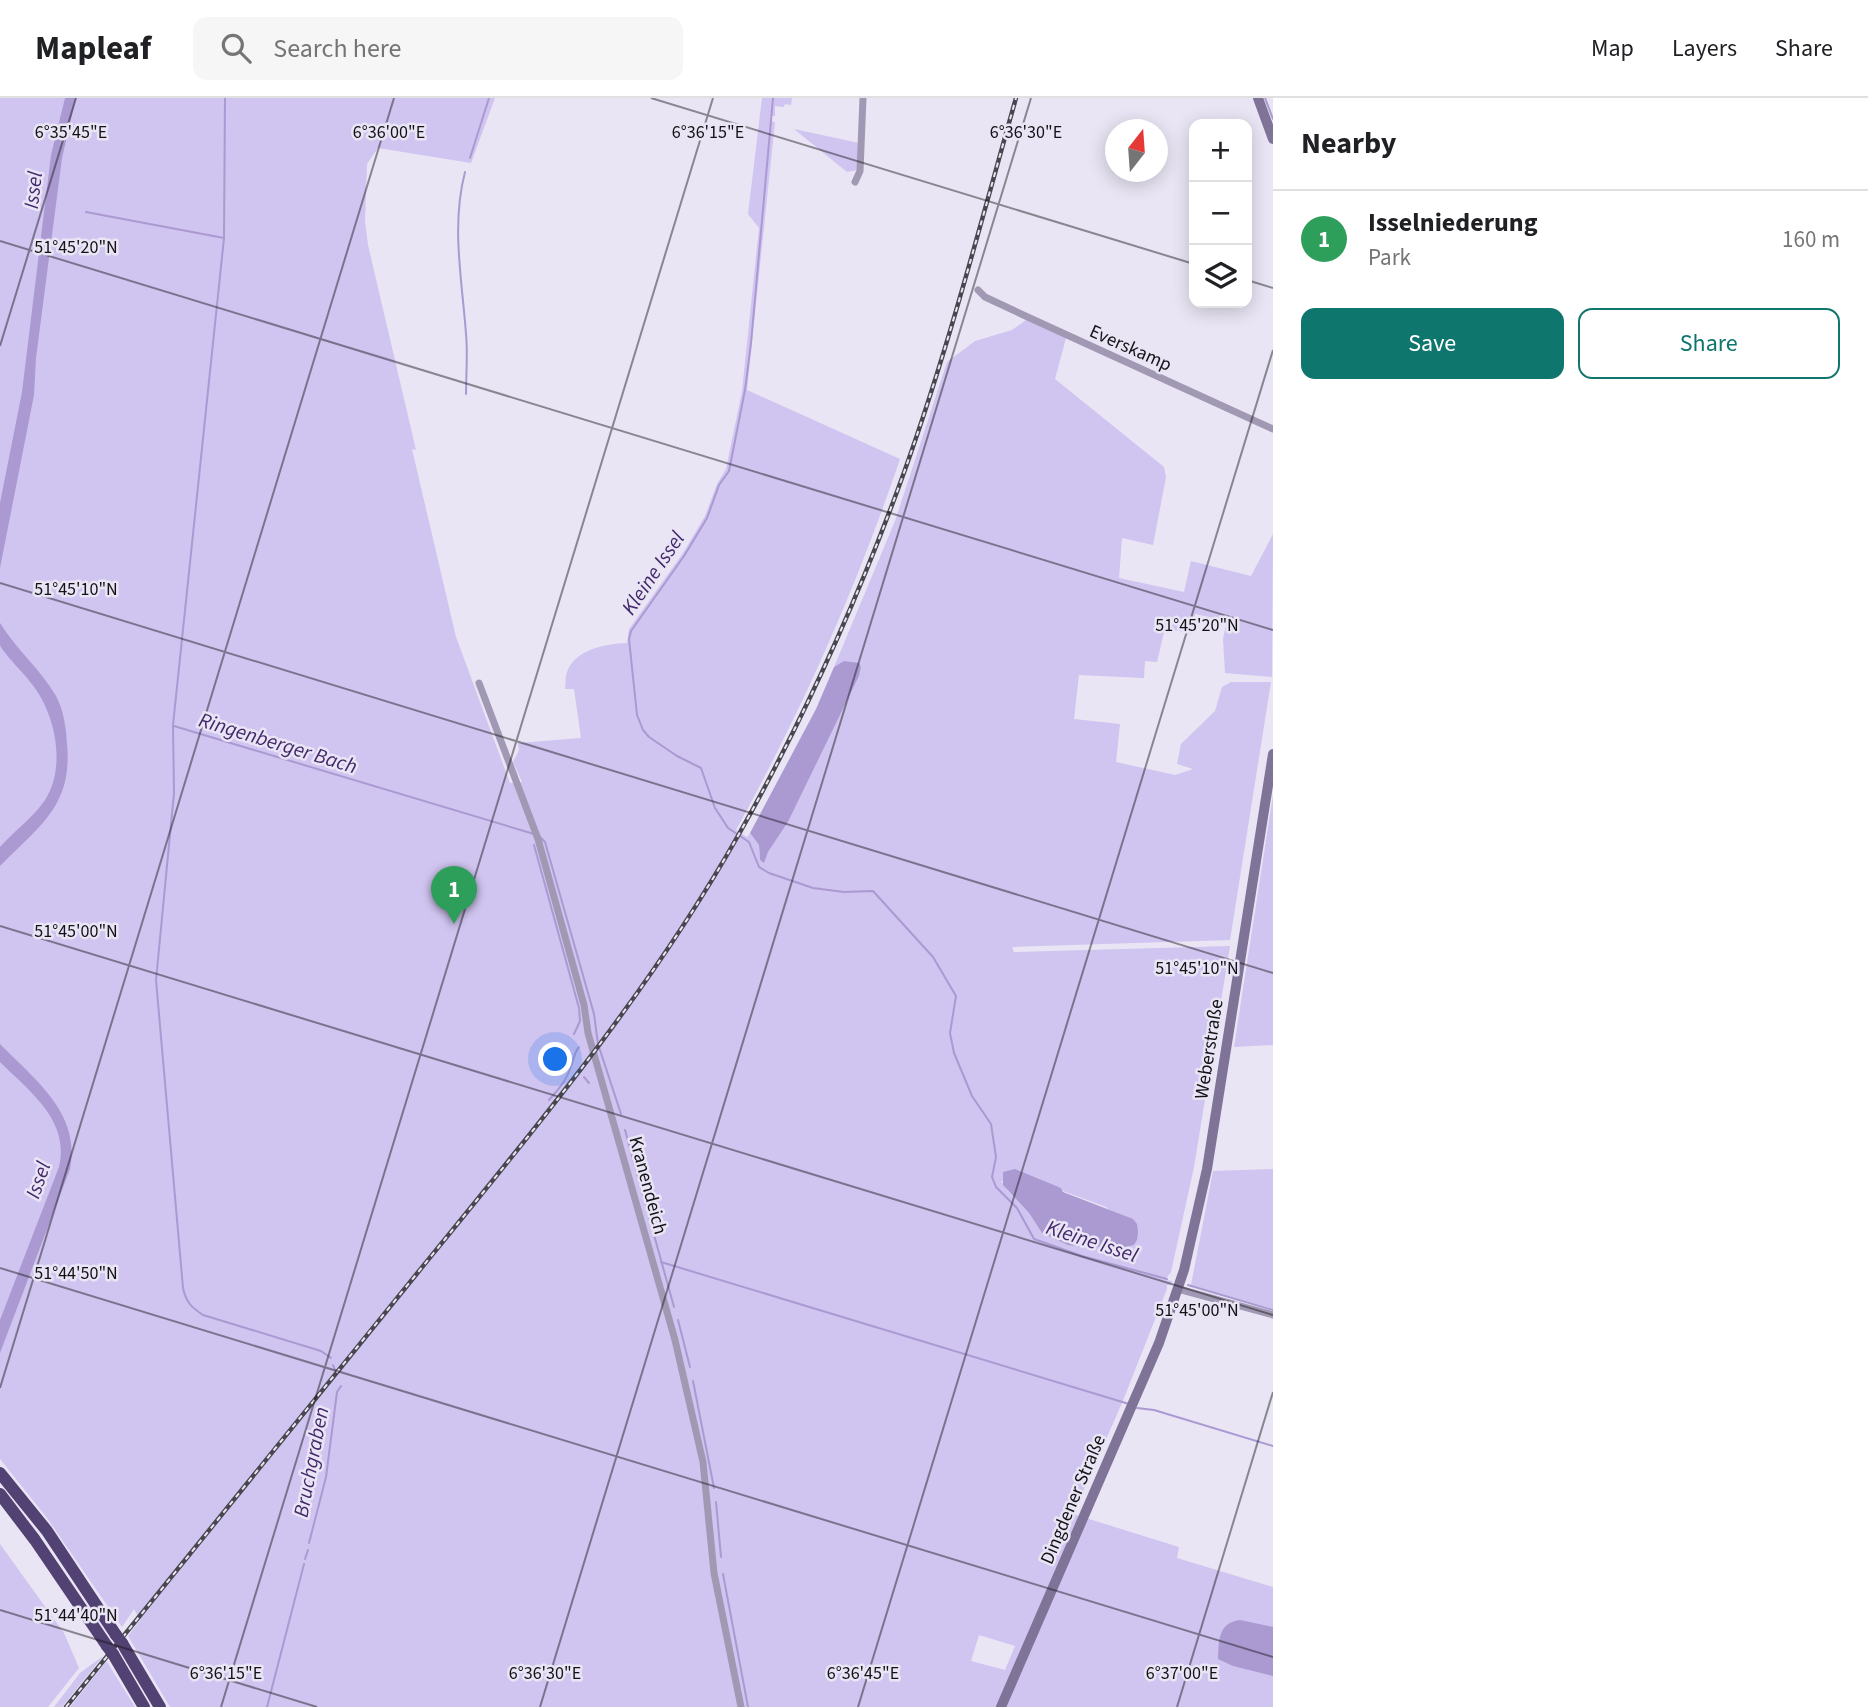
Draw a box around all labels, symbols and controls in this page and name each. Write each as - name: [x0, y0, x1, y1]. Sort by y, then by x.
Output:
- search box: [193, 17, 683, 80]
- text: Mapleaf: [35, 25, 151, 72]
- icon: search: [217, 29, 255, 67]
- text: Search here: [273, 30, 401, 67]
- text: Map: [1591, 31, 1634, 66]
- text: Layers: [1672, 31, 1737, 66]
- text: Share: [1775, 31, 1833, 66]
- north arrow: [1105, 119, 1168, 182]
- map controls: [1189, 119, 1252, 308]
- button: +: [1189, 119, 1252, 182]
- text: 6°35'45"E: [35, 120, 107, 145]
- text: 6°36'00"E: [353, 120, 425, 145]
- text: 6°36'15"E: [672, 120, 744, 145]
- text: 6°36'30"E: [990, 120, 1062, 145]
- text: Nearby: [1301, 122, 1396, 165]
- water label: Issel: [16, 169, 50, 210]
- button: −: [1189, 182, 1252, 245]
- text: Isselniederung: [1368, 204, 1538, 241]
- text: 1: [1318, 223, 1330, 256]
- text: 160 m: [1782, 223, 1840, 256]
- text: 51°45'20"N: [34, 235, 118, 260]
- text: Park: [1368, 241, 1411, 274]
- button: layers: [1189, 245, 1252, 308]
- button: Save: [1301, 308, 1564, 379]
- button: Share: [1578, 308, 1840, 379]
- street label: Everskamp: [1085, 318, 1176, 379]
- water label: Kleine Issel: [614, 525, 692, 621]
- text: 51°45'10"N: [34, 577, 118, 602]
- text: 51°45'20"N: [1155, 613, 1239, 638]
- water label: Ringenberger Bach: [195, 705, 361, 781]
- pin: 1: [431, 866, 477, 924]
- text: 51°45'00"N: [34, 919, 118, 944]
- text: 51°45'10"N: [1155, 956, 1239, 981]
- street label: Weberstraße: [1188, 997, 1231, 1101]
- your location: [538, 1042, 572, 1076]
- street label: Kranendeich: [621, 1133, 674, 1237]
- water label: Issel: [18, 1157, 59, 1203]
- water label: Kleine Issel: [1042, 1212, 1142, 1270]
- text: 51°44'50"N: [34, 1261, 118, 1286]
- text: 51°45'00"N: [1155, 1298, 1239, 1323]
- water label: Bruchgraben: [286, 1404, 336, 1520]
- street label: Dingdener Straße: [1034, 1431, 1113, 1569]
- text: 51°44'40"N: [34, 1603, 118, 1628]
- text: 6°36'15"E: [190, 1661, 262, 1686]
- text: 6°36'30"E: [509, 1661, 581, 1686]
- text: 6°36'45"E: [827, 1661, 899, 1686]
- text: 6°37'00"E: [1146, 1661, 1218, 1686]

